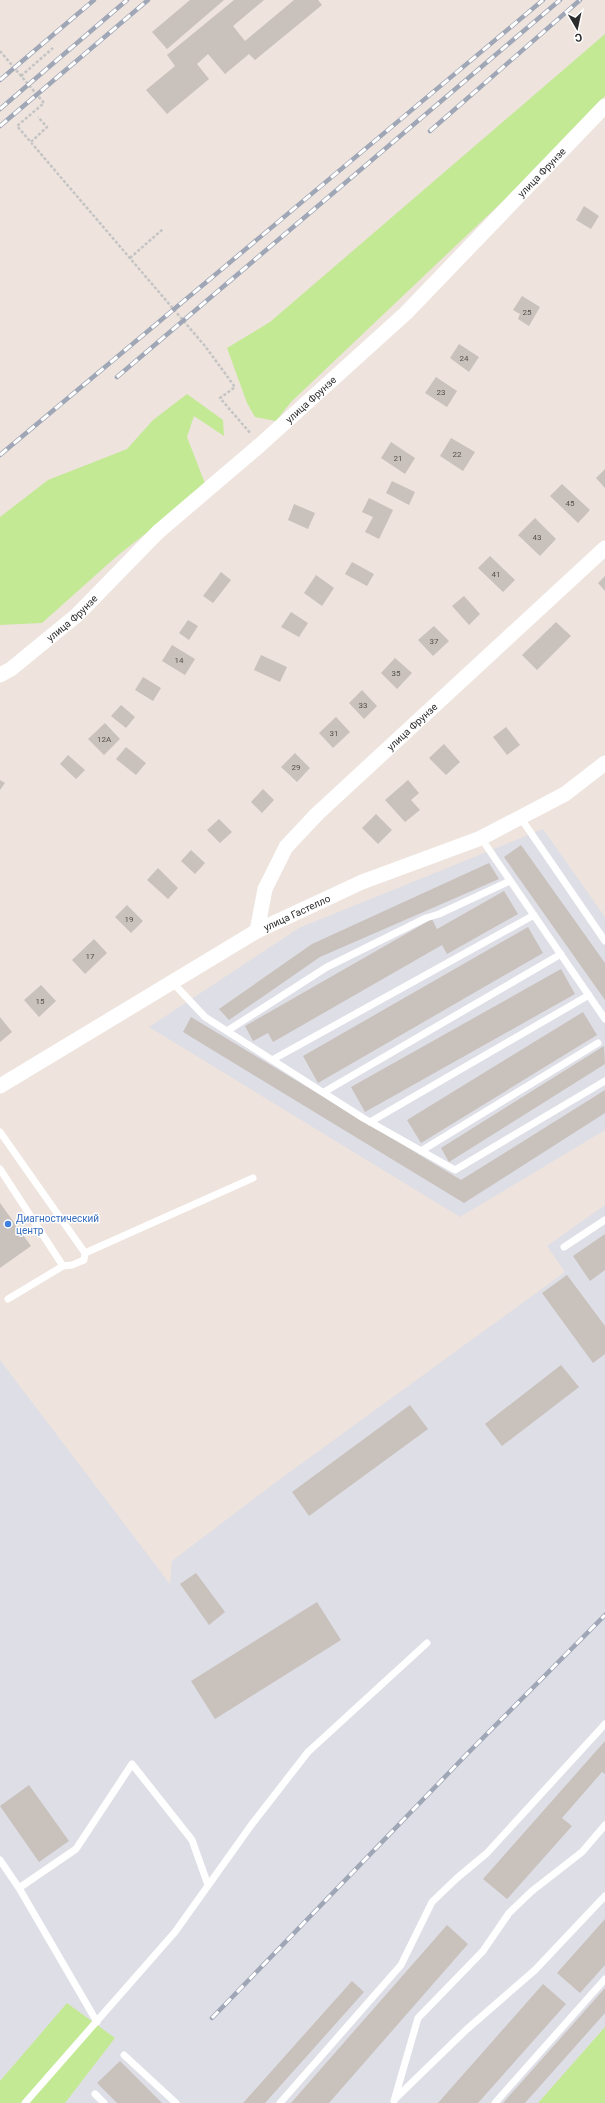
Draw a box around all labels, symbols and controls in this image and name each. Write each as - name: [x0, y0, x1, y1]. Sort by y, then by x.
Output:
- north arrow: [557, 8, 597, 48]
- text: С: [574, 30, 583, 44]
- street label: улица Фрунзе: [516, 146, 568, 199]
- house number: 25: [523, 308, 532, 317]
- house number: 24: [460, 354, 469, 363]
- street label: улица Фрунзе: [283, 374, 338, 425]
- house number: 23: [437, 388, 446, 397]
- house number: 22: [453, 450, 462, 459]
- house number: 21: [394, 454, 403, 463]
- house number: 45: [566, 499, 575, 508]
- house number: 43: [533, 533, 542, 542]
- house number: 41: [492, 570, 501, 579]
- street label: улица Фрунзе: [45, 593, 100, 644]
- house number: 37: [430, 637, 439, 646]
- house number: 14: [175, 656, 184, 665]
- house number: 35: [392, 669, 401, 678]
- house number: 33: [359, 701, 368, 710]
- street label: улица Фрунзе: [385, 701, 439, 753]
- house number: 31: [330, 729, 339, 738]
- house number: 12А: [97, 735, 112, 744]
- house number: 29: [292, 763, 301, 772]
- street label: улица Гастелло: [262, 893, 332, 933]
- house number: 19: [125, 915, 134, 924]
- house number: 17: [86, 952, 95, 961]
- house number: 15: [36, 997, 45, 1006]
- place label: Диагностический центр: [16, 1213, 99, 1236]
- marker: Диагностический центр: [3, 1219, 13, 1229]

